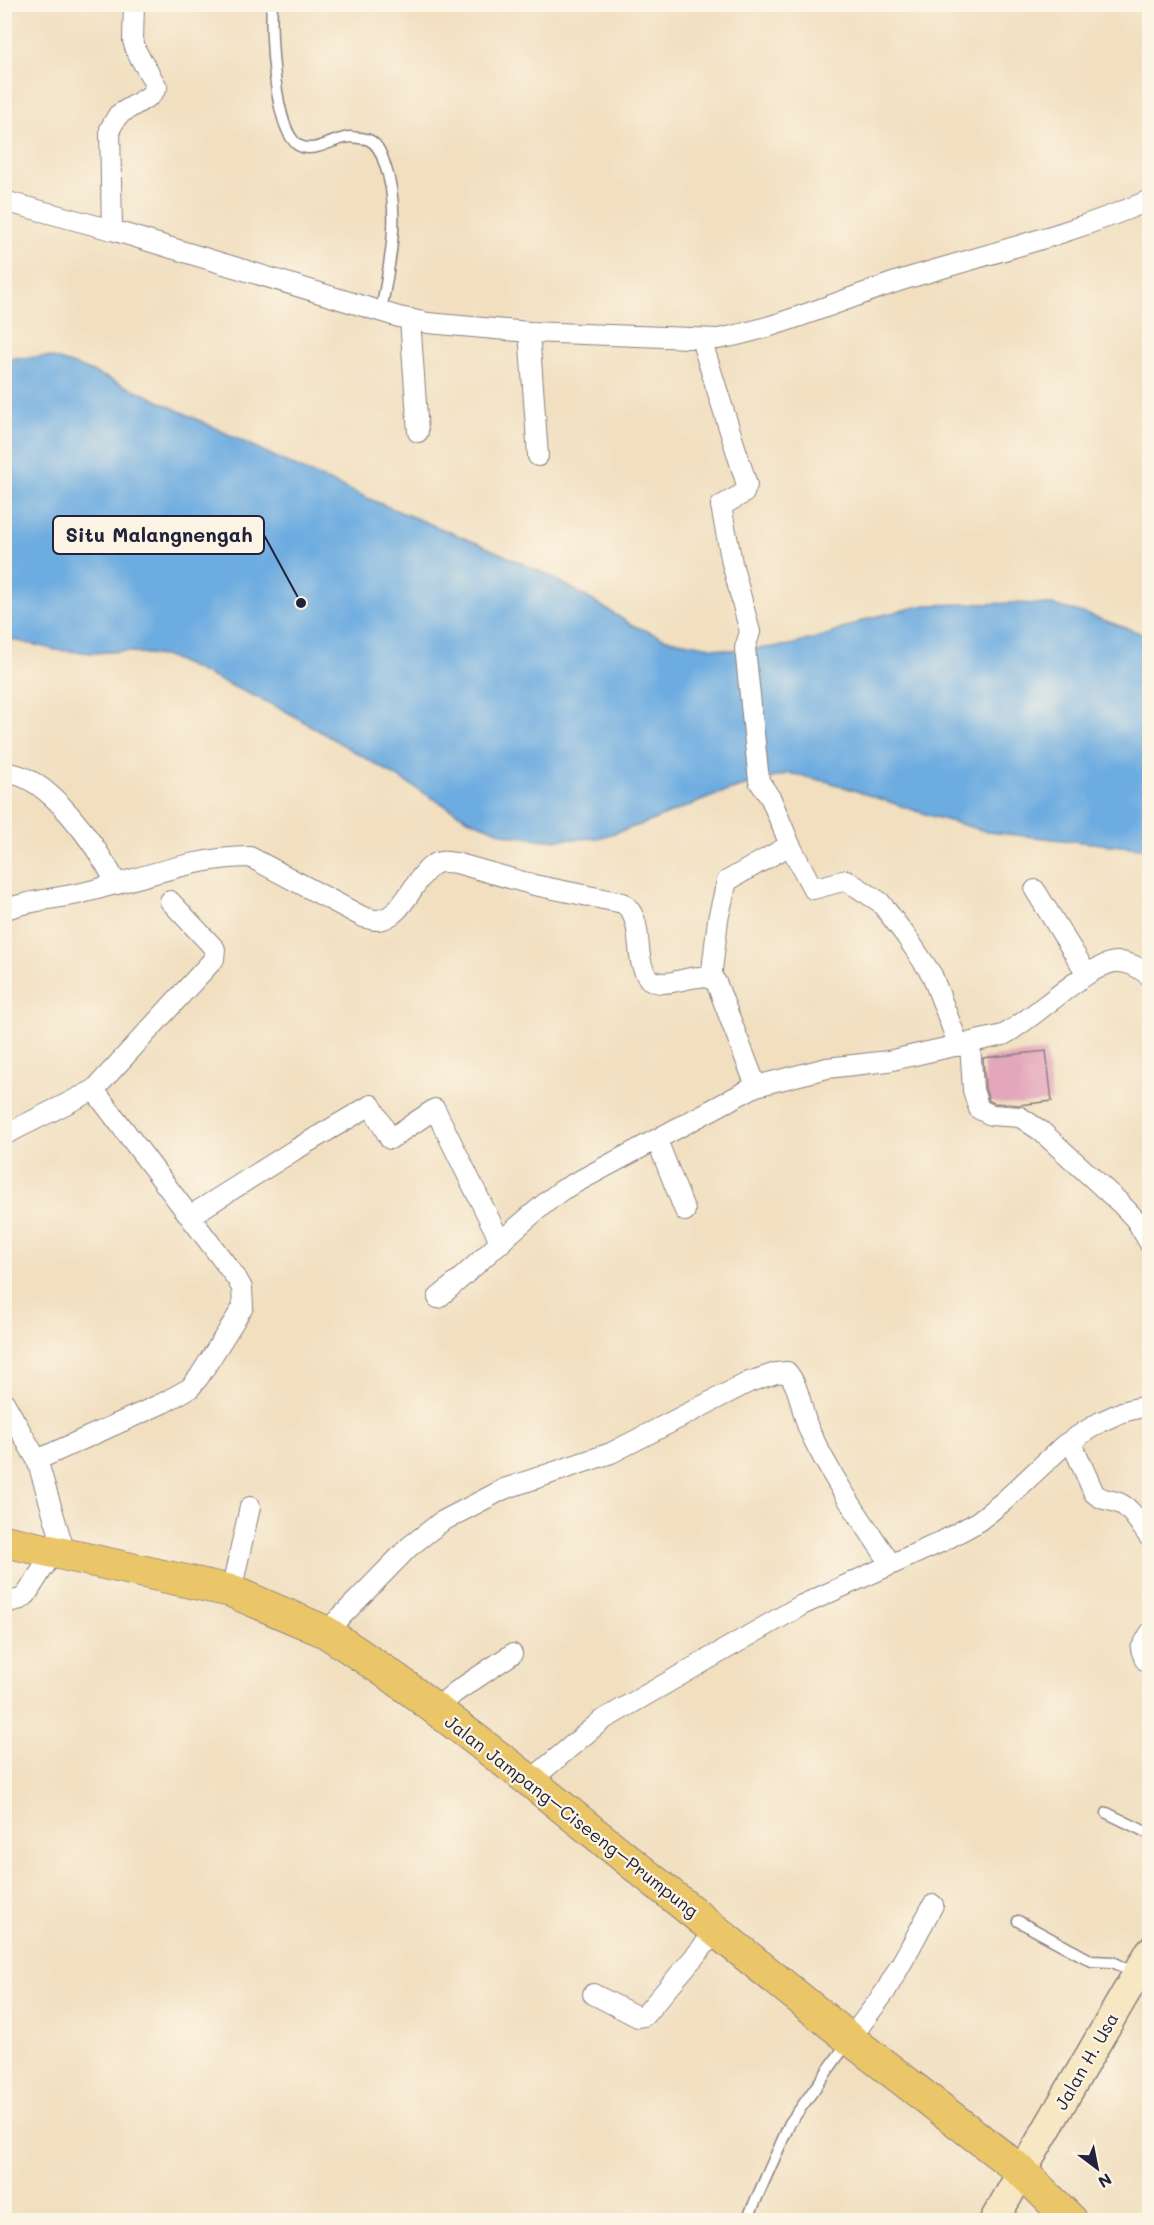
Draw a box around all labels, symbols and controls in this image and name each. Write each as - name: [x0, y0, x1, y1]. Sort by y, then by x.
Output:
- callout: Situ Malangnengah: [53, 516, 264, 554]
- text: Situ Malangnengah: [65, 521, 253, 547]
- street label: Jalan Jampang–Ciseeng–Prumpung: [440, 1709, 704, 1923]
- street label: Jalan H. Usa: [1048, 2008, 1124, 2114]
- north arrow: [1067, 2138, 1127, 2198]
- text: N: [1094, 2169, 1116, 2193]

